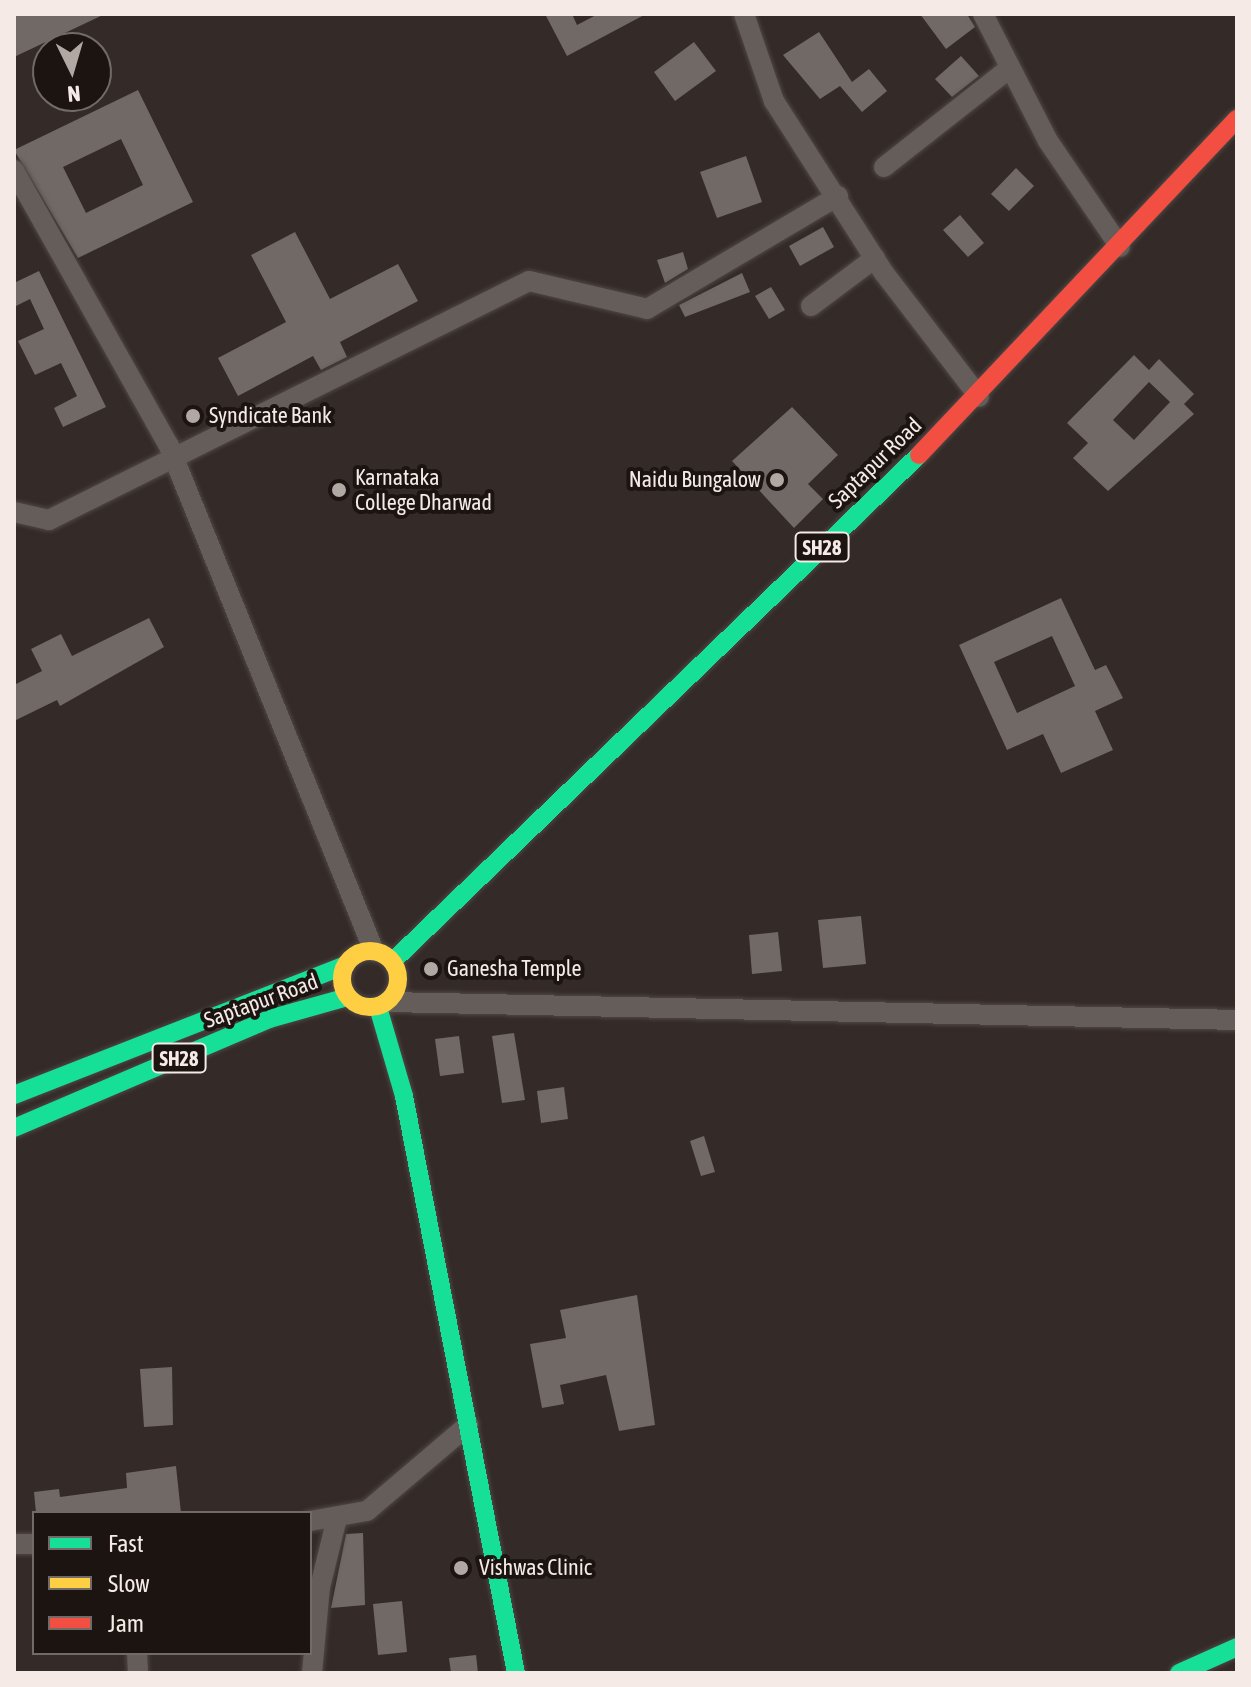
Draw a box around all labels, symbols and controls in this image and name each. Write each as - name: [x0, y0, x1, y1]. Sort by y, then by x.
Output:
- north arrow: [32, 32, 112, 112]
- text: N: [66, 80, 82, 107]
- place label: Syndicate Bank: [209, 403, 332, 429]
- marker: Syndicate Bank: [184, 407, 202, 425]
- street label: Saptapur Road: [823, 412, 927, 514]
- place label: Karnataka College Dharwad: [355, 464, 492, 516]
- place label: Naidu Bungalow: [629, 467, 761, 493]
- marker: Naidu Bungalow: [768, 471, 786, 489]
- marker: Karnataka College Dharwad: [330, 481, 348, 499]
- road number: SH28: [794, 531, 850, 563]
- place label: Ganesha Temple: [447, 956, 581, 982]
- marker: Ganesha Temple: [422, 960, 440, 978]
- street label: Saptapur Road: [201, 968, 321, 1034]
- road number: SH28: [151, 1042, 207, 1074]
- legend: [32, 1511, 312, 1655]
- text: Fast: [108, 1530, 144, 1557]
- place label: Vishwas Clinic: [479, 1555, 592, 1581]
- marker: Vishwas Clinic: [450, 1557, 472, 1579]
- text: Slow: [108, 1570, 150, 1597]
- text: Jam: [108, 1610, 144, 1637]

